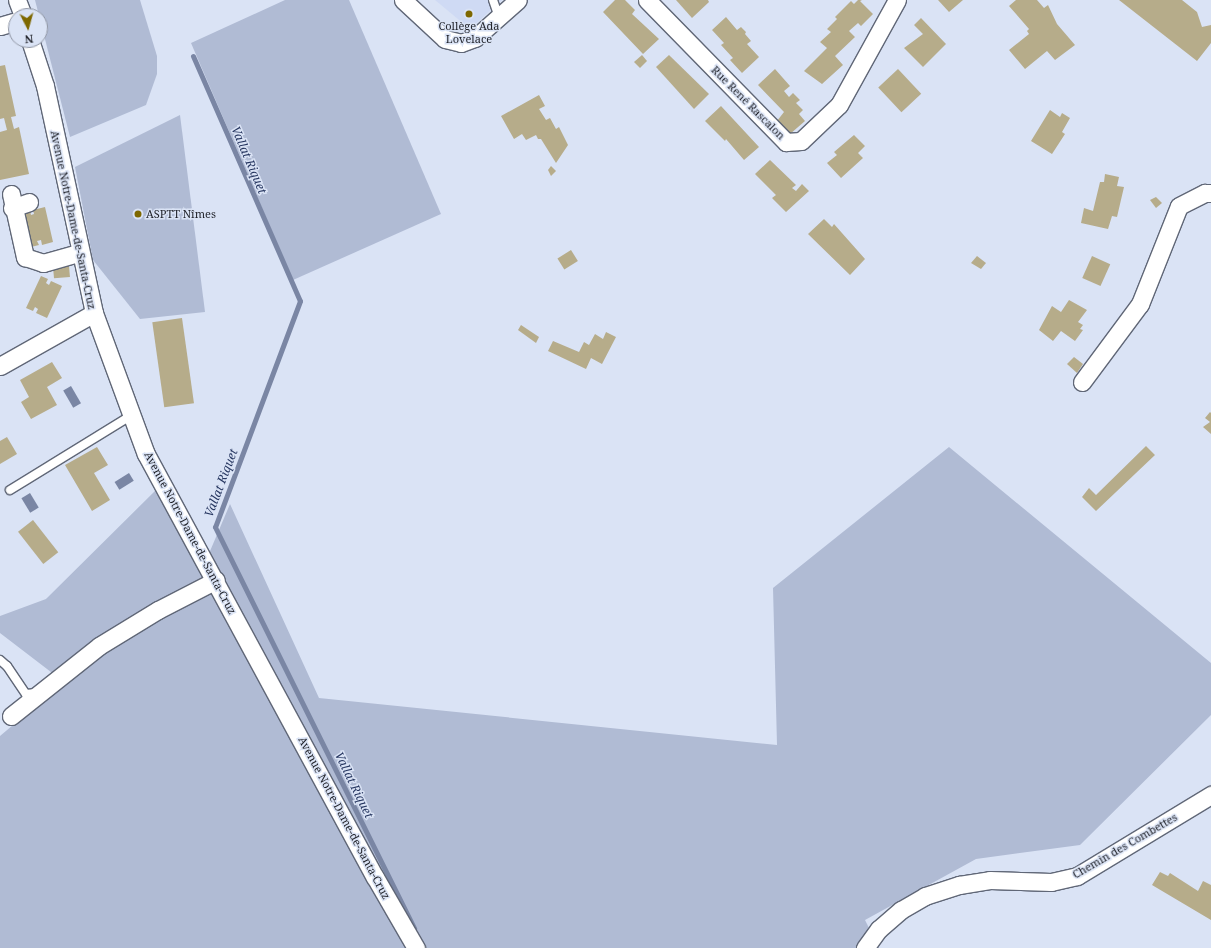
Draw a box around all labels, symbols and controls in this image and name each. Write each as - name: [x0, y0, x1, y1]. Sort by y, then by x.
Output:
- north arrow: [8, 8, 48, 48]
- marker: Collège Ada Lovelace: [464, 9, 474, 19]
- place label: Collège Ada Lovelace: [439, 20, 499, 46]
- text: N: [24, 32, 34, 47]
- street label: Rue René Rascalon: [708, 63, 788, 143]
- water label: Vallat Riquet: [228, 124, 270, 196]
- street label: Avenue Notre-Dame-de-Santa-Cruz: [48, 129, 98, 311]
- place label: ASPTT Nîmes: [146, 207, 216, 221]
- marker: ASPTT Nîmes: [133, 209, 143, 219]
- water label: Vallat Riquet: [201, 447, 241, 519]
- street label: Avenue Notre-Dame-de-Santa-Cruz: [141, 449, 239, 617]
- street label: Avenue Notre-Dame-de-Santa-Cruz: [295, 734, 393, 902]
- water label: Vallat Riquet: [332, 750, 376, 820]
- street label: Chemin des Combettes: [1070, 811, 1180, 881]

